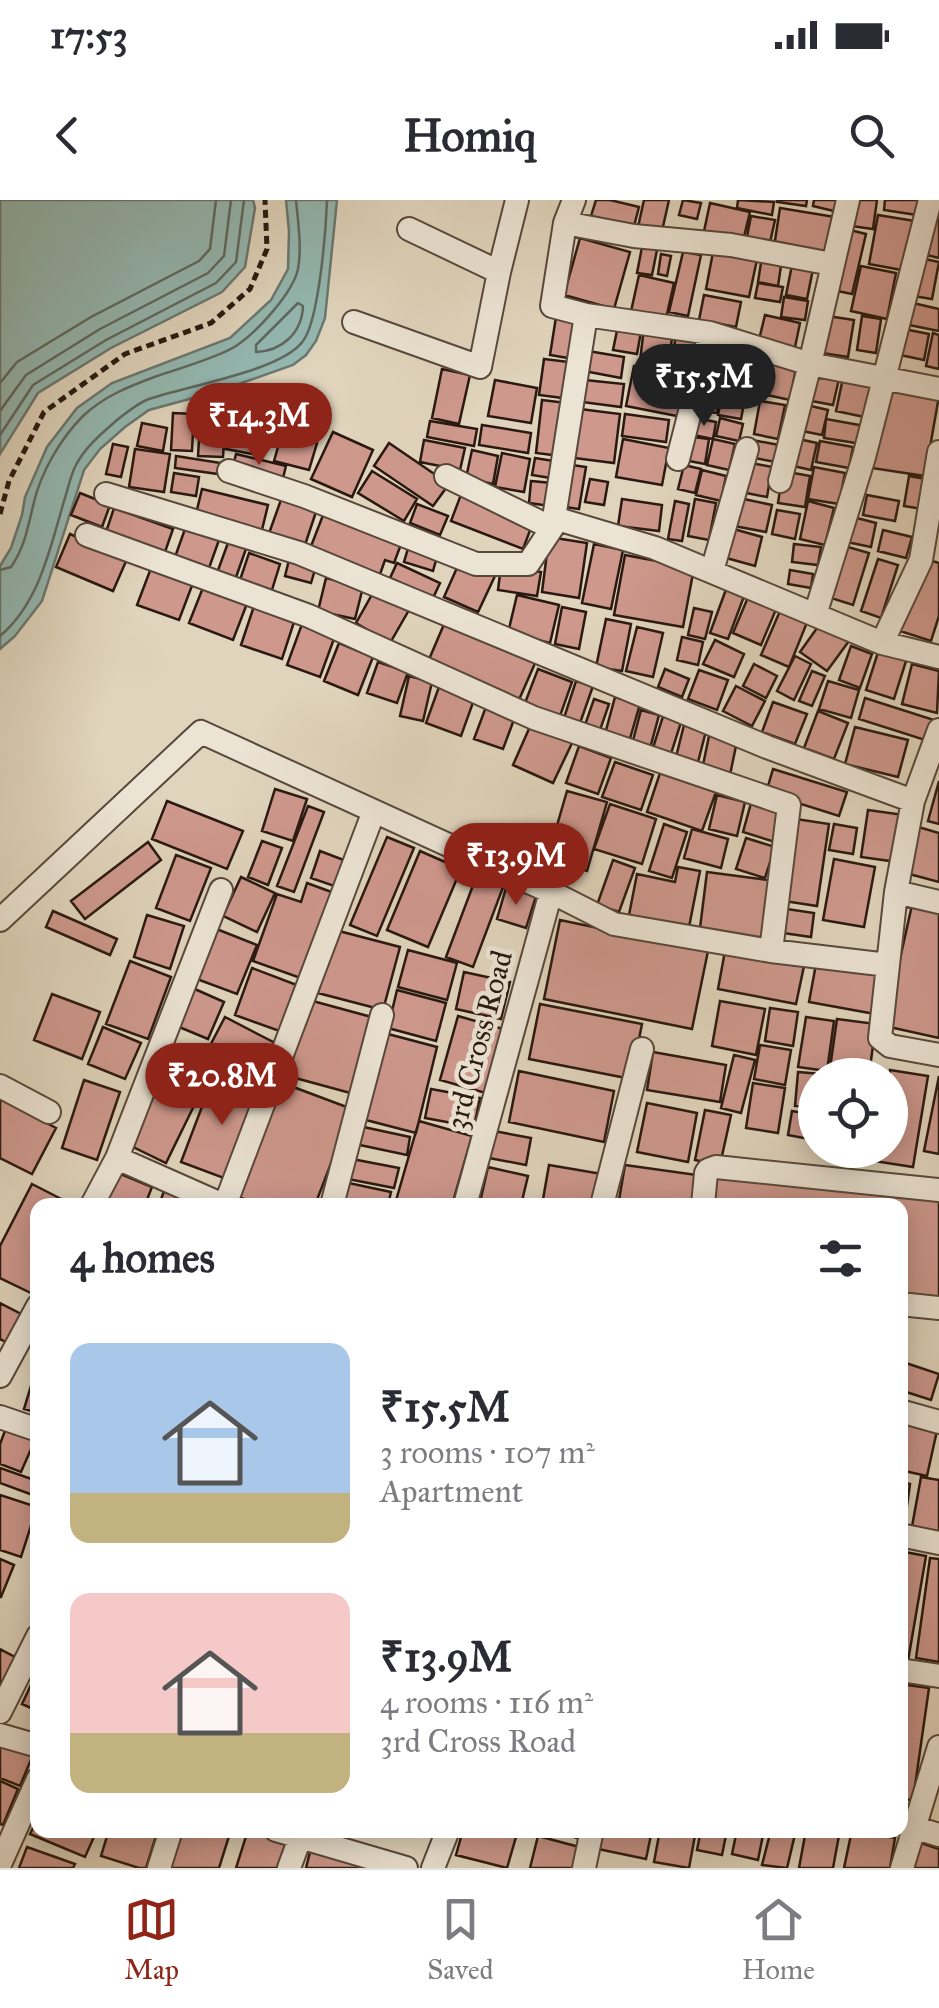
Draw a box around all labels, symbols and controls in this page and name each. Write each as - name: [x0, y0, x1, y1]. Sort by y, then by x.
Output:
- text: 17:53: [50, 12, 128, 58]
- icon: back: [40, 108, 95, 163]
- text: Homiq: [403, 108, 536, 163]
- icon: search: [844, 108, 899, 163]
- pin: ₹15.5M: [623, 344, 785, 429]
- text: ₹15.5M: [655, 357, 753, 396]
- pin: ₹14.3M: [178, 383, 340, 468]
- text: ₹14.3M: [208, 396, 310, 435]
- pin: ₹13.9M: [435, 823, 597, 908]
- text: ₹13.9M: [466, 836, 566, 875]
- street label: 3rd Cross Road: [438, 947, 520, 1133]
- pin: ₹20.8M: [141, 1043, 303, 1128]
- text: ₹20.8M: [167, 1056, 277, 1095]
- map controls: [798, 1058, 908, 1168]
- button: locate: [798, 1058, 908, 1168]
- icon: filters: [813, 1231, 868, 1286]
- text: 4 homes: [70, 1232, 215, 1284]
- text: ₹15.5M: [380, 1381, 510, 1433]
- icon: home: [150, 1383, 270, 1503]
- text: 3 rooms · 107 m²: [380, 1433, 595, 1472]
- text: Apartment: [380, 1472, 523, 1511]
- text: ₹13.9M: [380, 1631, 512, 1683]
- icon: home: [150, 1633, 270, 1753]
- text: 4 rooms · 116 m²: [380, 1683, 593, 1722]
- text: 3rd Cross Road: [380, 1722, 576, 1761]
- tab: Map: [124, 1892, 179, 1987]
- tab: Saved: [427, 1892, 494, 1987]
- tab: Home: [742, 1892, 815, 1987]

